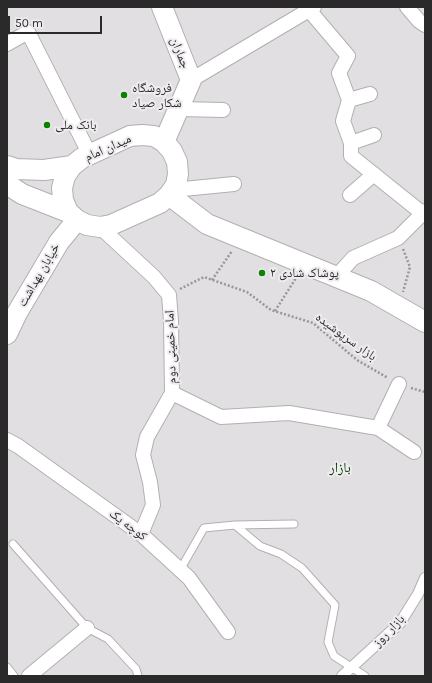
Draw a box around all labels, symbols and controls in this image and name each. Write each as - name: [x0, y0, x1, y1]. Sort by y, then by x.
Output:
- scale bar: [10, 8, 104, 34]
- text: 50 m: [15, 16, 43, 30]
- street label: جماران: [167, 35, 193, 71]
- place label: فروشگاه شکار صیاد: [132, 80, 181, 111]
- marker: فروشگاه شکار صیاد: [119, 90, 129, 100]
- place label: بانک ملی: [55, 117, 97, 133]
- marker: بانک ملی: [42, 120, 52, 130]
- street label: میدان امام: [82, 131, 134, 165]
- street label: خیابان بهداشت: [15, 240, 63, 310]
- place label: پوشاک شادی ۲: [270, 265, 339, 281]
- marker: پوشاک شادی ۲: [257, 268, 267, 278]
- street label: بازار سرپوشیده: [312, 309, 380, 365]
- street label: امام خمینی دوم: [162, 310, 180, 384]
- district label: بازار: [329, 460, 351, 476]
- street label: کوچه یک: [106, 506, 150, 544]
- street label: بازار روز: [370, 611, 408, 651]

